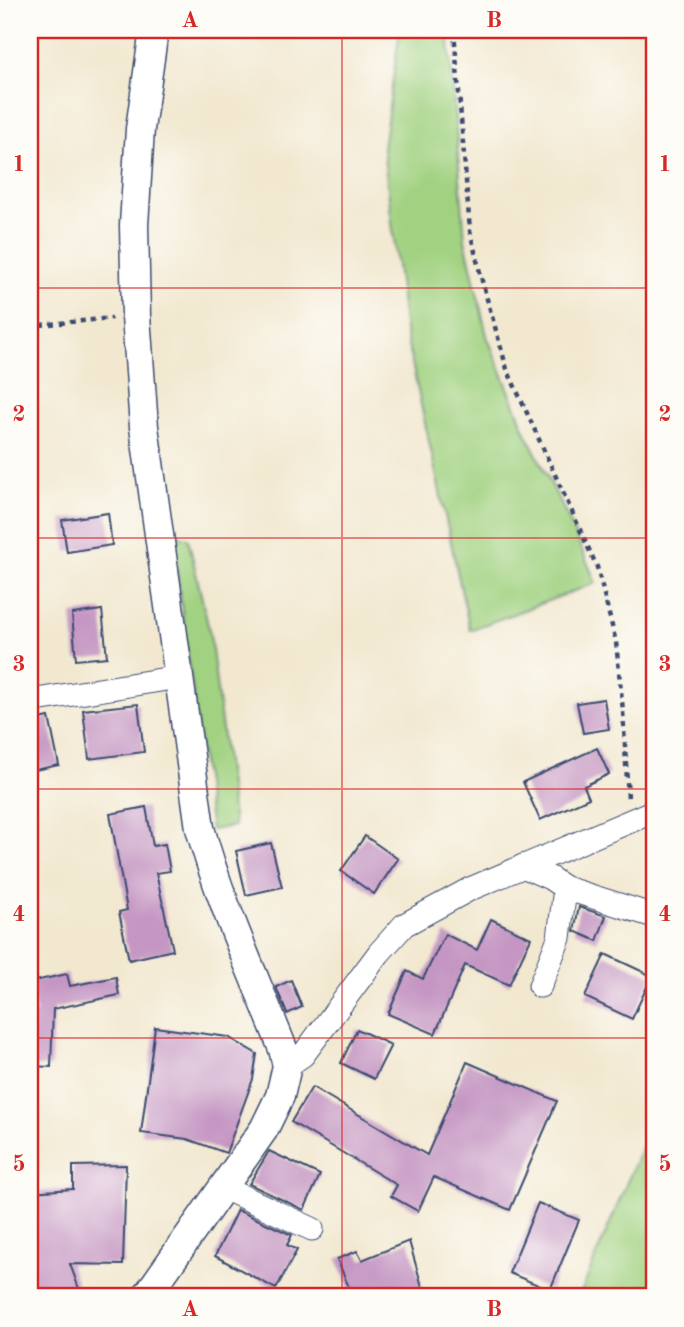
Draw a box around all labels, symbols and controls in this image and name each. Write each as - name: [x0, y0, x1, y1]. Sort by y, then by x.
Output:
- text: A: [181, 9, 199, 32]
- text: B: [486, 9, 502, 32]
- text: 1: [12, 153, 26, 176]
- text: 1: [658, 153, 672, 176]
- text: 2: [12, 403, 26, 426]
- text: 2: [658, 403, 672, 426]
- text: 3: [12, 653, 26, 676]
- text: 3: [658, 653, 672, 676]
- text: 4: [12, 903, 26, 926]
- text: 4: [658, 903, 672, 926]
- text: 5: [12, 1153, 26, 1176]
- text: 5: [658, 1153, 672, 1176]
- text: A: [181, 1298, 199, 1321]
- text: B: [486, 1298, 502, 1321]

